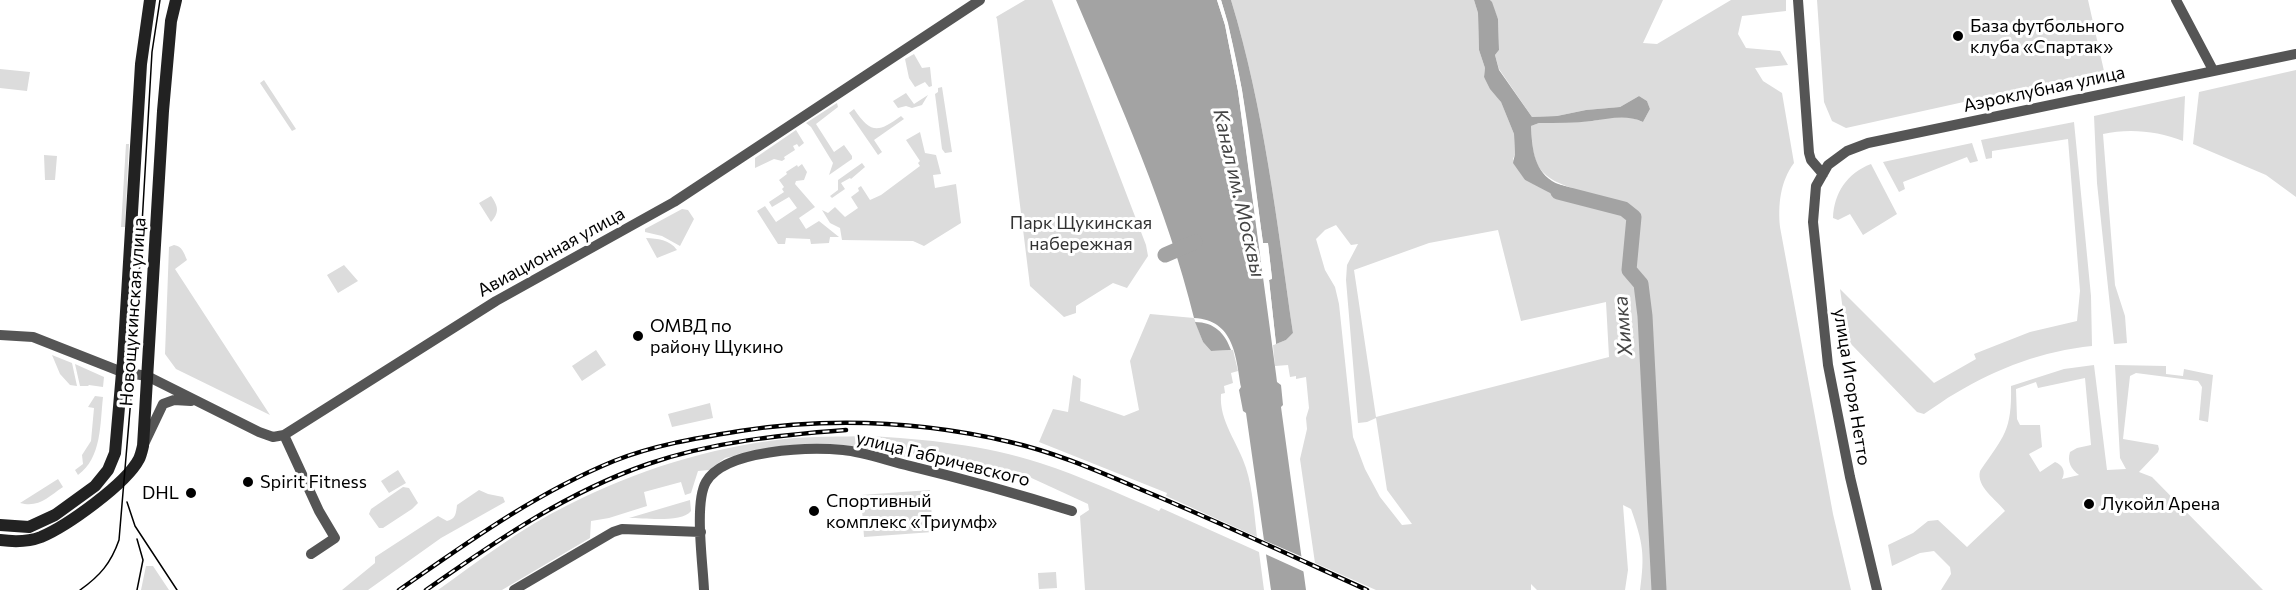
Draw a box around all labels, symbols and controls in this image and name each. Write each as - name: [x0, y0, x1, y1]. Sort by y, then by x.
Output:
- place label: База футбольного клуба «Спартак»: [1970, 15, 2125, 57]
- marker: База футбольного клуба «Спартак»: [1951, 29, 1965, 43]
- street label: Аэроклубная улица: [1961, 61, 2127, 117]
- water label: Канал им. Москвы: [1208, 107, 1270, 279]
- street label: Авиационная улица: [474, 203, 628, 301]
- park label: Парк Щукинская набережная: [1010, 212, 1152, 254]
- street label: Новощукинская улица: [116, 217, 150, 407]
- water label: Химка: [1608, 295, 1638, 357]
- street label: улица Игоря Нетто: [1829, 307, 1875, 467]
- place label: ОМВД по району Щукино: [650, 315, 783, 358]
- marker: ОМВД по району Щукино: [631, 329, 645, 343]
- street label: улица Габричевского: [854, 427, 1032, 491]
- place label: Spirit Fitness: [260, 471, 367, 493]
- marker: Spirit Fitness: [241, 475, 255, 489]
- place label: DHL: [142, 482, 179, 504]
- marker: DHL: [184, 486, 198, 500]
- place label: Спортивный комплекс «Триумф»: [826, 490, 997, 532]
- place label: Лукойл Арена: [2101, 493, 2220, 515]
- marker: Лукойл Арена: [2082, 497, 2096, 511]
- marker: Спортивный комплекс «Триумф»: [807, 504, 821, 518]

